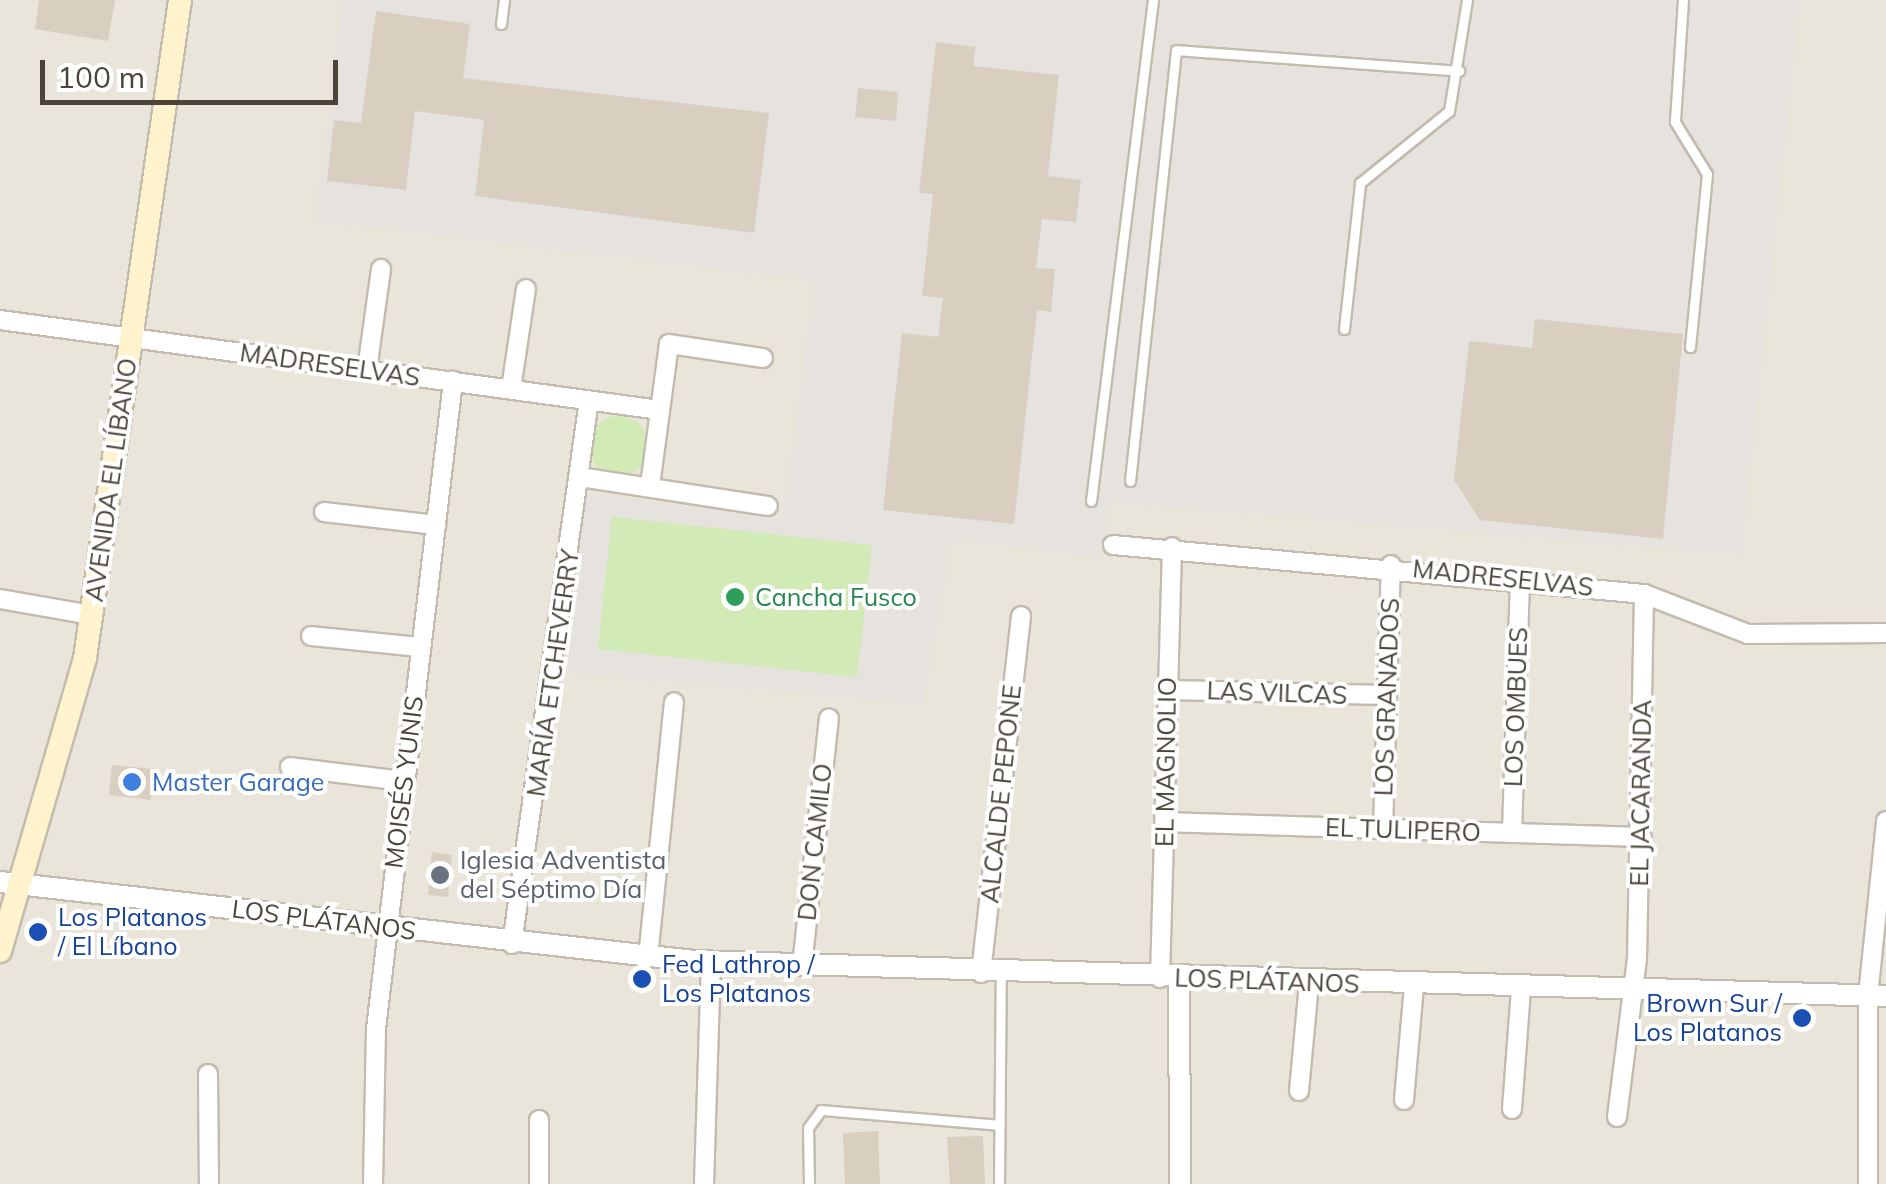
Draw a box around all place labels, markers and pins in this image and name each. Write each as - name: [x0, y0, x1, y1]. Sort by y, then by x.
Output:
- place label: Cancha Fusco: [755, 582, 917, 612]
- marker: Cancha Fusco: [724, 586, 746, 608]
- place label: Master Garage: [152, 767, 324, 797]
- marker: Master Garage: [121, 771, 143, 793]
- place label: Iglesia Adventista del Séptimo Día: [460, 846, 666, 905]
- marker: Iglesia Adventista del Séptimo Día: [429, 864, 451, 886]
- place label: Los Platanos / El Líbano: [58, 903, 207, 962]
- marker: Los Platanos / El Líbano: [27, 921, 49, 943]
- place label: Fed Lathrop / Los Platanos: [662, 950, 815, 1009]
- marker: Fed Lathrop / Los Platanos: [631, 968, 653, 990]
- place label: Brown Sur / Los Platanos: [1633, 989, 1782, 1048]
- marker: Brown Sur / Los Platanos: [1791, 1007, 1813, 1029]

